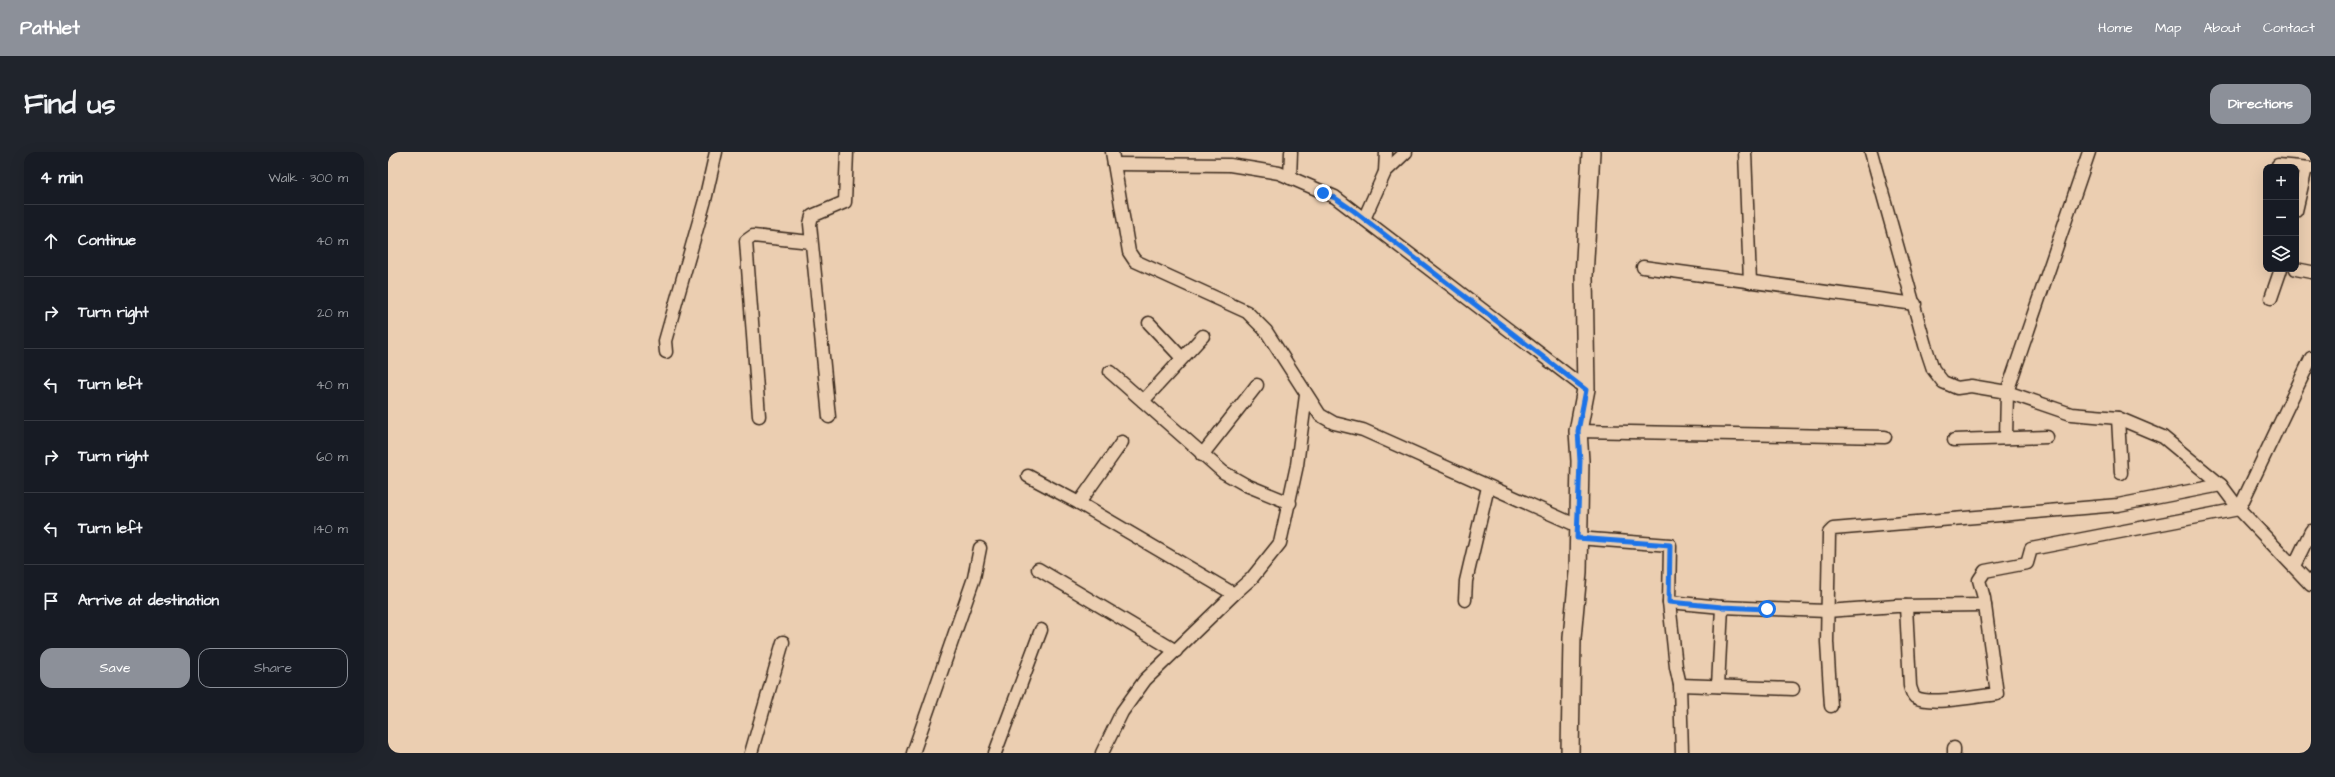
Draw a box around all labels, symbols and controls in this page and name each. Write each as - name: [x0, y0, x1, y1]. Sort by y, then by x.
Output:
- text: Pathlet: [20, 15, 80, 42]
- text: Home: [2098, 18, 2133, 38]
- text: Map: [2155, 18, 2181, 38]
- text: About: [2203, 18, 2241, 38]
- text: Contact: [2263, 18, 2315, 38]
- button: Directions: [2210, 84, 2311, 124]
- text: Find us: [24, 85, 115, 124]
- map controls: [2263, 164, 2299, 272]
- button: +: [2263, 164, 2299, 200]
- text: 4 min: [40, 166, 83, 190]
- text: Walk · 300 m: [269, 169, 348, 187]
- route end: [1314, 184, 1332, 202]
- button: −: [2263, 200, 2299, 236]
- icon: ahead: [40, 230, 62, 252]
- text: Continue: [78, 230, 136, 251]
- text: 40 m: [316, 232, 348, 250]
- button: layers: [2263, 236, 2299, 272]
- icon: right: [40, 302, 62, 324]
- text: Turn right: [78, 302, 149, 323]
- text: 20 m: [317, 304, 348, 322]
- icon: left: [40, 374, 62, 396]
- text: Turn left: [78, 374, 142, 395]
- text: 40 m: [316, 376, 348, 394]
- icon: right: [40, 446, 62, 468]
- text: Turn right: [78, 446, 149, 467]
- text: 60 m: [316, 448, 348, 466]
- icon: left: [40, 518, 62, 540]
- text: Turn left: [78, 518, 142, 539]
- text: 140 m: [314, 520, 348, 538]
- icon: arrive: [40, 590, 62, 612]
- text: Arrive at destination: [78, 590, 219, 611]
- route start: [1758, 600, 1776, 618]
- button: Save: [40, 648, 190, 688]
- button: Share: [198, 648, 348, 688]

